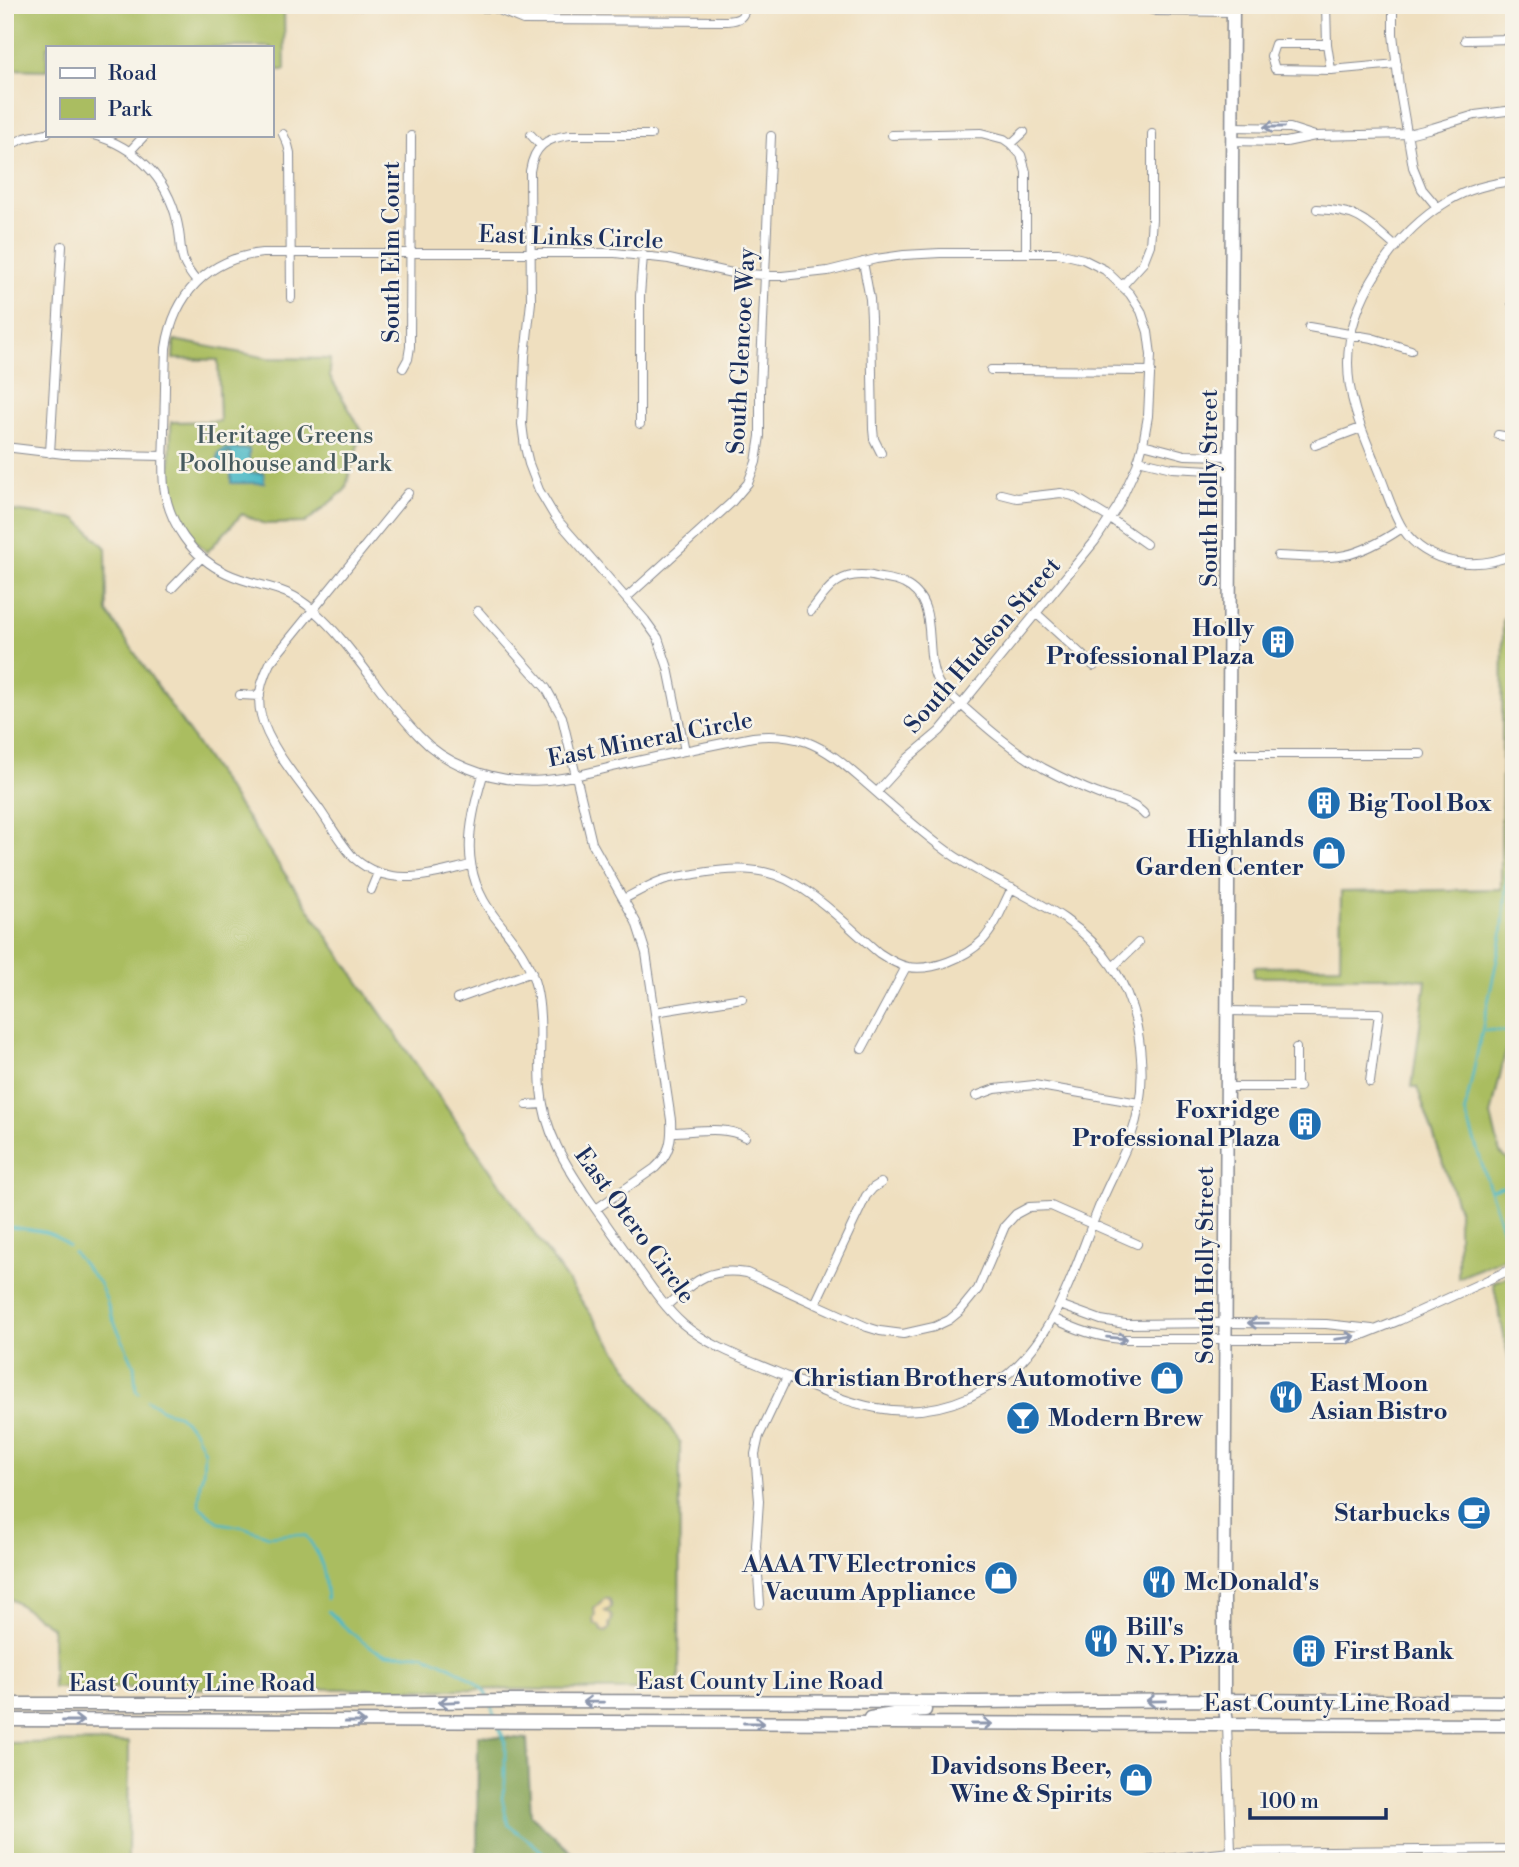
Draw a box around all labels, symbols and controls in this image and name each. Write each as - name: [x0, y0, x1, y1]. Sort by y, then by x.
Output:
- legend: [46, 46, 273, 136]
- text: Road: [108, 61, 157, 87]
- text: Park: [108, 97, 153, 123]
- one-way arrow: [1263, 120, 1286, 134]
- street label: South Elm Court: [377, 161, 407, 343]
- street label: East Links Circle: [478, 220, 664, 256]
- street label: South Glencoe Way: [722, 247, 762, 455]
- street label: South Holly Street: [1195, 389, 1225, 587]
- park label: Heritage Greens Poolhouse and Park: [179, 421, 393, 479]
- street label: South Hudson Street: [898, 551, 1068, 740]
- place label: Holly Professional Plaza: [1046, 614, 1255, 672]
- building icon: Holly Professional Plaza: [1259, 623, 1297, 661]
- street label: East Mineral Circle: [545, 705, 755, 775]
- building icon: Big Tool Box: [1305, 784, 1343, 822]
- place label: Big Tool Box: [1348, 789, 1492, 819]
- place label: Highlands Garden Center: [1135, 825, 1304, 883]
- shop icon: Highlands Garden Center: [1310, 834, 1348, 872]
- place label: Foxridge Professional Plaza: [1072, 1096, 1281, 1154]
- building icon: Foxridge Professional Plaza: [1286, 1105, 1324, 1143]
- street label: East Otero Circle: [567, 1141, 701, 1310]
- street label: South Holly Street: [1191, 1166, 1221, 1364]
- one-way arrow: [1247, 1317, 1270, 1330]
- one-way arrow: [1106, 1332, 1128, 1345]
- one-way arrow: [1333, 1332, 1356, 1345]
- shop icon: Christian Brothers Automotive: [1148, 1359, 1186, 1397]
- place label: Christian Brothers Automotive: [793, 1364, 1142, 1394]
- place label: East Moon Asian Bistro: [1309, 1369, 1448, 1427]
- restaurant icon: East Moon Asian Bistro: [1267, 1378, 1305, 1416]
- bar icon: Modern Brew: [1004, 1399, 1042, 1437]
- place label: Modern Brew: [1048, 1404, 1204, 1434]
- cafe icon: Starbucks: [1455, 1494, 1493, 1532]
- place label: Starbucks: [1334, 1499, 1450, 1529]
- place label: AAAA TV Electronics Vacuum Appliance: [741, 1550, 976, 1608]
- shop icon: AAAA TV Electronics Vacuum Appliance: [982, 1559, 1020, 1597]
- restaurant icon: McDonald's: [1140, 1563, 1178, 1601]
- place label: McDonald's: [1184, 1568, 1319, 1598]
- place label: Bill's N.Y. Pizza: [1126, 1613, 1240, 1671]
- restaurant icon: Bill's N.Y. Pizza: [1082, 1622, 1120, 1660]
- building icon: First Bank: [1290, 1632, 1328, 1670]
- place label: First Bank: [1334, 1637, 1455, 1667]
- street label: East County Line Road: [637, 1667, 884, 1697]
- street label: East County Line Road: [69, 1669, 316, 1699]
- street label: East County Line Road: [1204, 1689, 1451, 1719]
- one-way arrow: [1145, 1694, 1168, 1707]
- one-way arrow: [438, 1695, 461, 1708]
- one-way arrow: [582, 1695, 605, 1709]
- one-way arrow: [62, 1714, 85, 1728]
- one-way arrow: [344, 1715, 367, 1729]
- one-way arrow: [742, 1716, 765, 1730]
- one-way arrow: [970, 1717, 993, 1731]
- place label: Davidsons Beer, Wine & Spirits: [931, 1752, 1112, 1810]
- shop icon: Davidsons Beer, Wine & Spirits: [1117, 1761, 1155, 1799]
- scale bar: [1250, 1776, 1386, 1820]
- text: 100 m: [1260, 1789, 1319, 1815]

